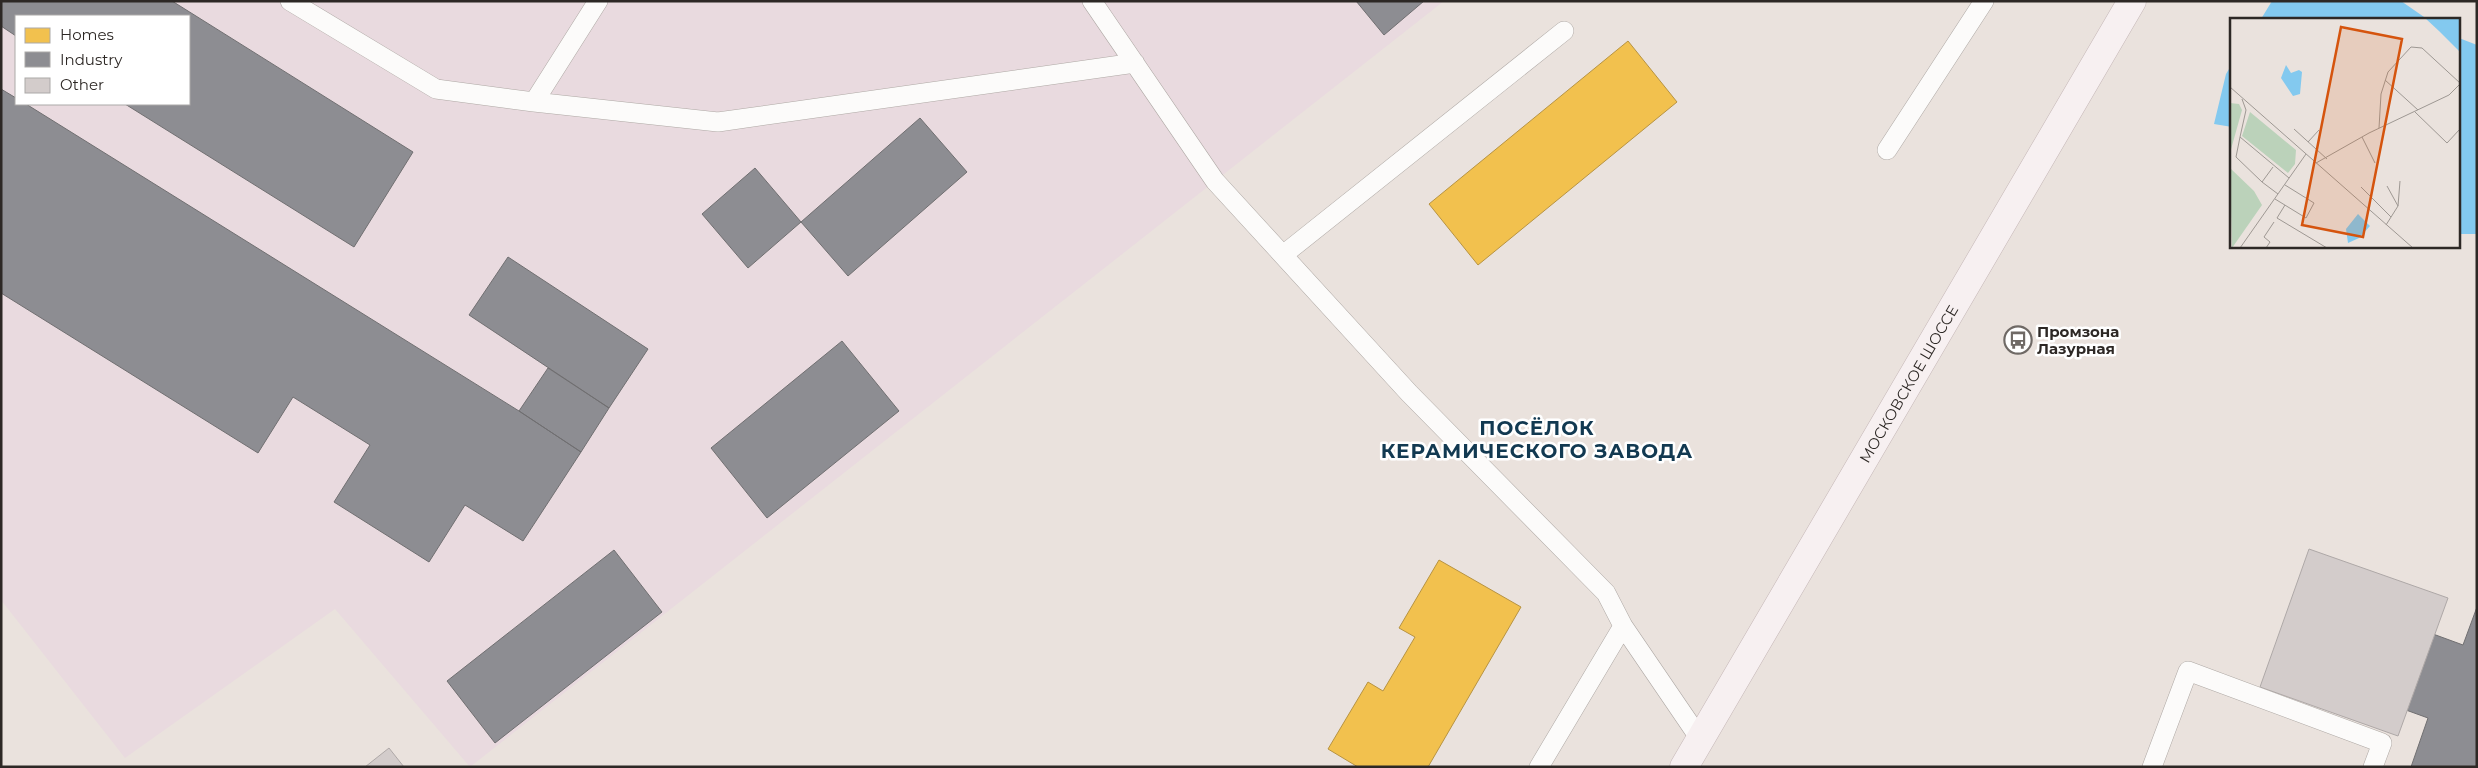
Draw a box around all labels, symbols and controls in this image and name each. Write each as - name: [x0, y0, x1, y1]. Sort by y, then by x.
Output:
- legend: [15, 15, 190, 105]
- inset map: [2230, 18, 2460, 248]
- text: Homes: [60, 25, 114, 44]
- text: Industry: [60, 50, 123, 69]
- text: Other: [60, 75, 104, 94]
- street label: МОСКОВСКОЕ ШОССЕ: [1855, 301, 1962, 466]
- place label: Промзона Лазурная: [2037, 322, 2119, 358]
- bus stop icon: Промзона Лазурная: [2003, 325, 2033, 355]
- district label: ПОСЁЛОК КЕРАМИЧЕСКОГО ЗАВОДА: [1381, 416, 1693, 463]

